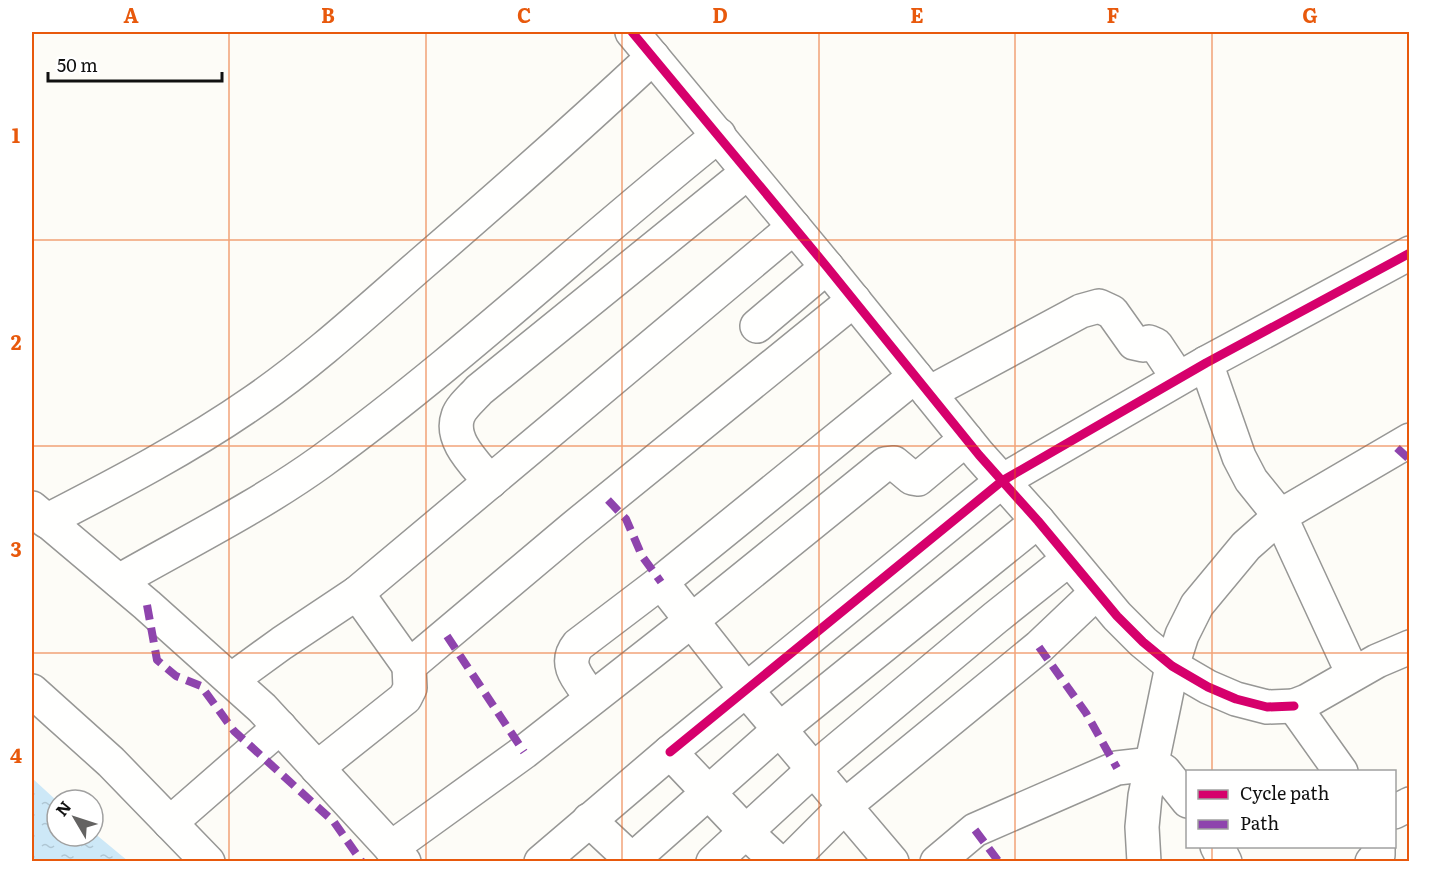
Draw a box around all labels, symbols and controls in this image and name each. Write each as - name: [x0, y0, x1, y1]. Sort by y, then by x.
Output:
- text: A: [123, 0, 139, 29]
- text: B: [321, 0, 335, 29]
- text: C: [517, 0, 531, 29]
- text: D: [712, 0, 728, 29]
- text: E: [910, 0, 924, 29]
- text: F: [1107, 0, 1120, 29]
- text: G: [1302, 0, 1318, 29]
- scale bar: [48, 45, 222, 83]
- text: 50 m: [57, 51, 98, 78]
- text: 1: [12, 119, 20, 149]
- text: 2: [11, 326, 22, 356]
- text: 3: [10, 533, 22, 563]
- text: 4: [10, 739, 22, 769]
- legend: [1186, 770, 1396, 848]
- text: Cycle path: [1240, 779, 1329, 806]
- north arrow: [45, 788, 105, 848]
- text: N: [49, 795, 76, 821]
- text: Path: [1240, 809, 1279, 836]

